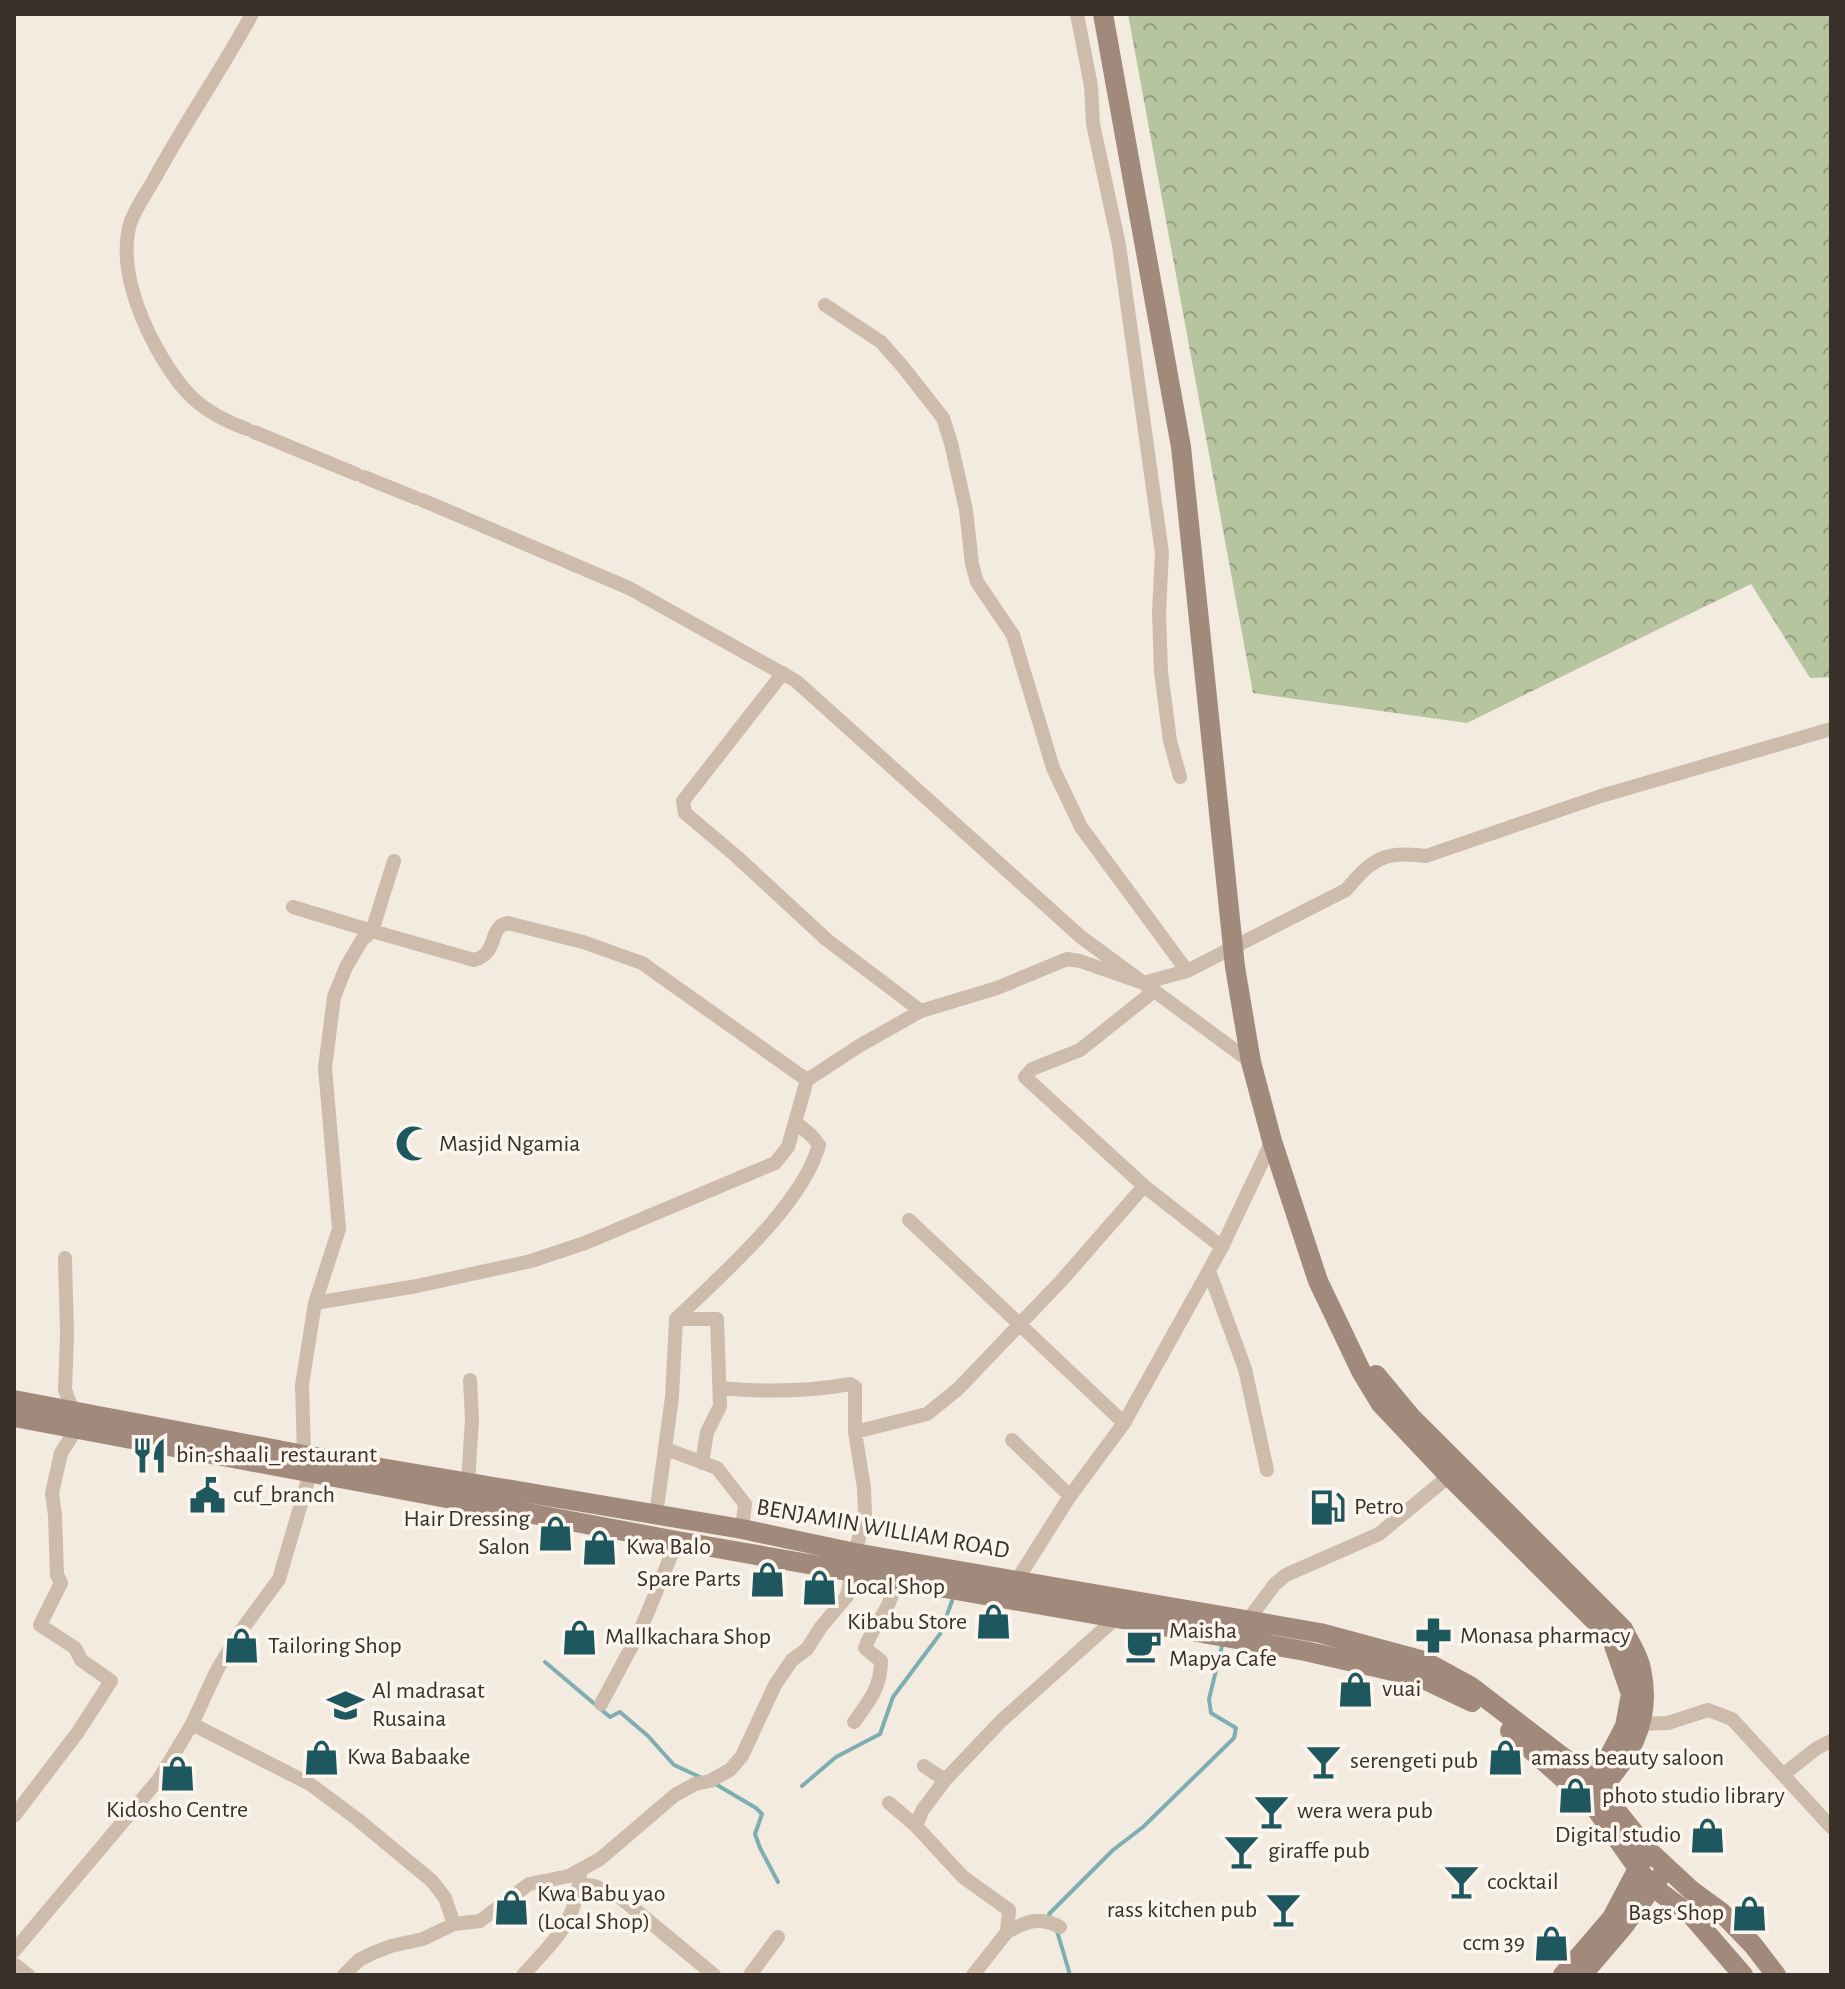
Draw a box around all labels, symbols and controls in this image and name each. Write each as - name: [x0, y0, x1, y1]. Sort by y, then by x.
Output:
- mosque icon: Masjid Ngamia: [394, 1125, 432, 1163]
- place label: Masjid Ngamia: [439, 1132, 580, 1156]
- restaurant icon: bin-shaali_restaurant: [131, 1436, 169, 1474]
- place label: bin-shaali_restaurant: [176, 1443, 377, 1467]
- public building icon: cuf_branch: [188, 1476, 226, 1514]
- place label: cuf_branch: [233, 1483, 335, 1507]
- fuel station icon: Petro: [1309, 1488, 1347, 1526]
- street label: BENJAMIN WILLIAM ROAD: [755, 1495, 1011, 1563]
- place label: Petro: [1354, 1495, 1404, 1519]
- place label: Hair Dressing Salon: [404, 1507, 530, 1559]
- shop icon: Hair Dressing Salon: [537, 1514, 575, 1552]
- shop icon: Kwa Balo: [581, 1528, 619, 1566]
- place label: Kwa Balo: [626, 1535, 711, 1559]
- shop icon: Spare Parts: [748, 1560, 786, 1598]
- place label: Spare Parts: [637, 1567, 741, 1591]
- shop icon: Local Shop: [801, 1568, 839, 1606]
- place label: Local Shop: [846, 1575, 945, 1599]
- shop icon: Kibabu Store: [974, 1603, 1012, 1641]
- place label: Kibabu Store: [847, 1610, 967, 1634]
- pharmacy icon: Monasa pharmacy: [1415, 1617, 1453, 1655]
- shop icon: Mallkachara Shop: [560, 1618, 598, 1656]
- place label: Maisha Mapya Cafe: [1169, 1619, 1277, 1671]
- place label: Monasa pharmacy: [1460, 1624, 1630, 1648]
- place label: Mallkachara Shop: [605, 1625, 771, 1649]
- cafe icon: Maisha Mapya Cafe: [1124, 1626, 1162, 1664]
- shop icon: Tailoring Shop: [223, 1627, 261, 1665]
- place label: Tailoring Shop: [268, 1634, 402, 1658]
- shop icon: vuai: [1337, 1670, 1375, 1708]
- place label: vuai: [1382, 1677, 1421, 1701]
- place label: Al madrasat Rusaina: [372, 1679, 485, 1731]
- school or university icon: Al madrasat Rusaina: [327, 1686, 365, 1724]
- shop icon: Kwa Babaake: [302, 1738, 340, 1776]
- shop icon: amass beauty saloon: [1486, 1739, 1524, 1777]
- bar icon: serengeti pub: [1305, 1742, 1343, 1780]
- place label: Kwa Babaake: [347, 1745, 470, 1769]
- place label: amass beauty saloon: [1531, 1746, 1724, 1770]
- place label: serengeti pub: [1350, 1749, 1478, 1773]
- shop icon: Kidosho Centre: [158, 1754, 196, 1792]
- shop icon: photo studio library: [1557, 1777, 1595, 1815]
- place label: photo studio library: [1602, 1784, 1785, 1808]
- bar icon: wera wera pub: [1252, 1792, 1290, 1830]
- place label: Kidosho Centre: [106, 1798, 248, 1822]
- place label: wera wera pub: [1297, 1799, 1433, 1823]
- shop icon: Digital studio: [1688, 1816, 1726, 1854]
- place label: Digital studio: [1555, 1823, 1681, 1847]
- bar icon: giraffe pub: [1223, 1832, 1261, 1870]
- place label: giraffe pub: [1268, 1839, 1370, 1863]
- bar icon: cocktail: [1442, 1863, 1480, 1901]
- place label: cocktail: [1487, 1870, 1559, 1894]
- place label: Kwa Babu yao (Local Shop): [537, 1882, 666, 1934]
- shop icon: Kwa Babu yao (Local Shop): [492, 1889, 530, 1927]
- bar icon: rass kitchen pub: [1264, 1891, 1302, 1929]
- shop icon: Bags Shop: [1731, 1894, 1769, 1932]
- place label: rass kitchen pub: [1107, 1898, 1257, 1922]
- place label: Bags Shop: [1628, 1901, 1724, 1925]
- shop icon: ccm 39: [1532, 1924, 1570, 1962]
- place label: ccm 39: [1462, 1931, 1525, 1955]

